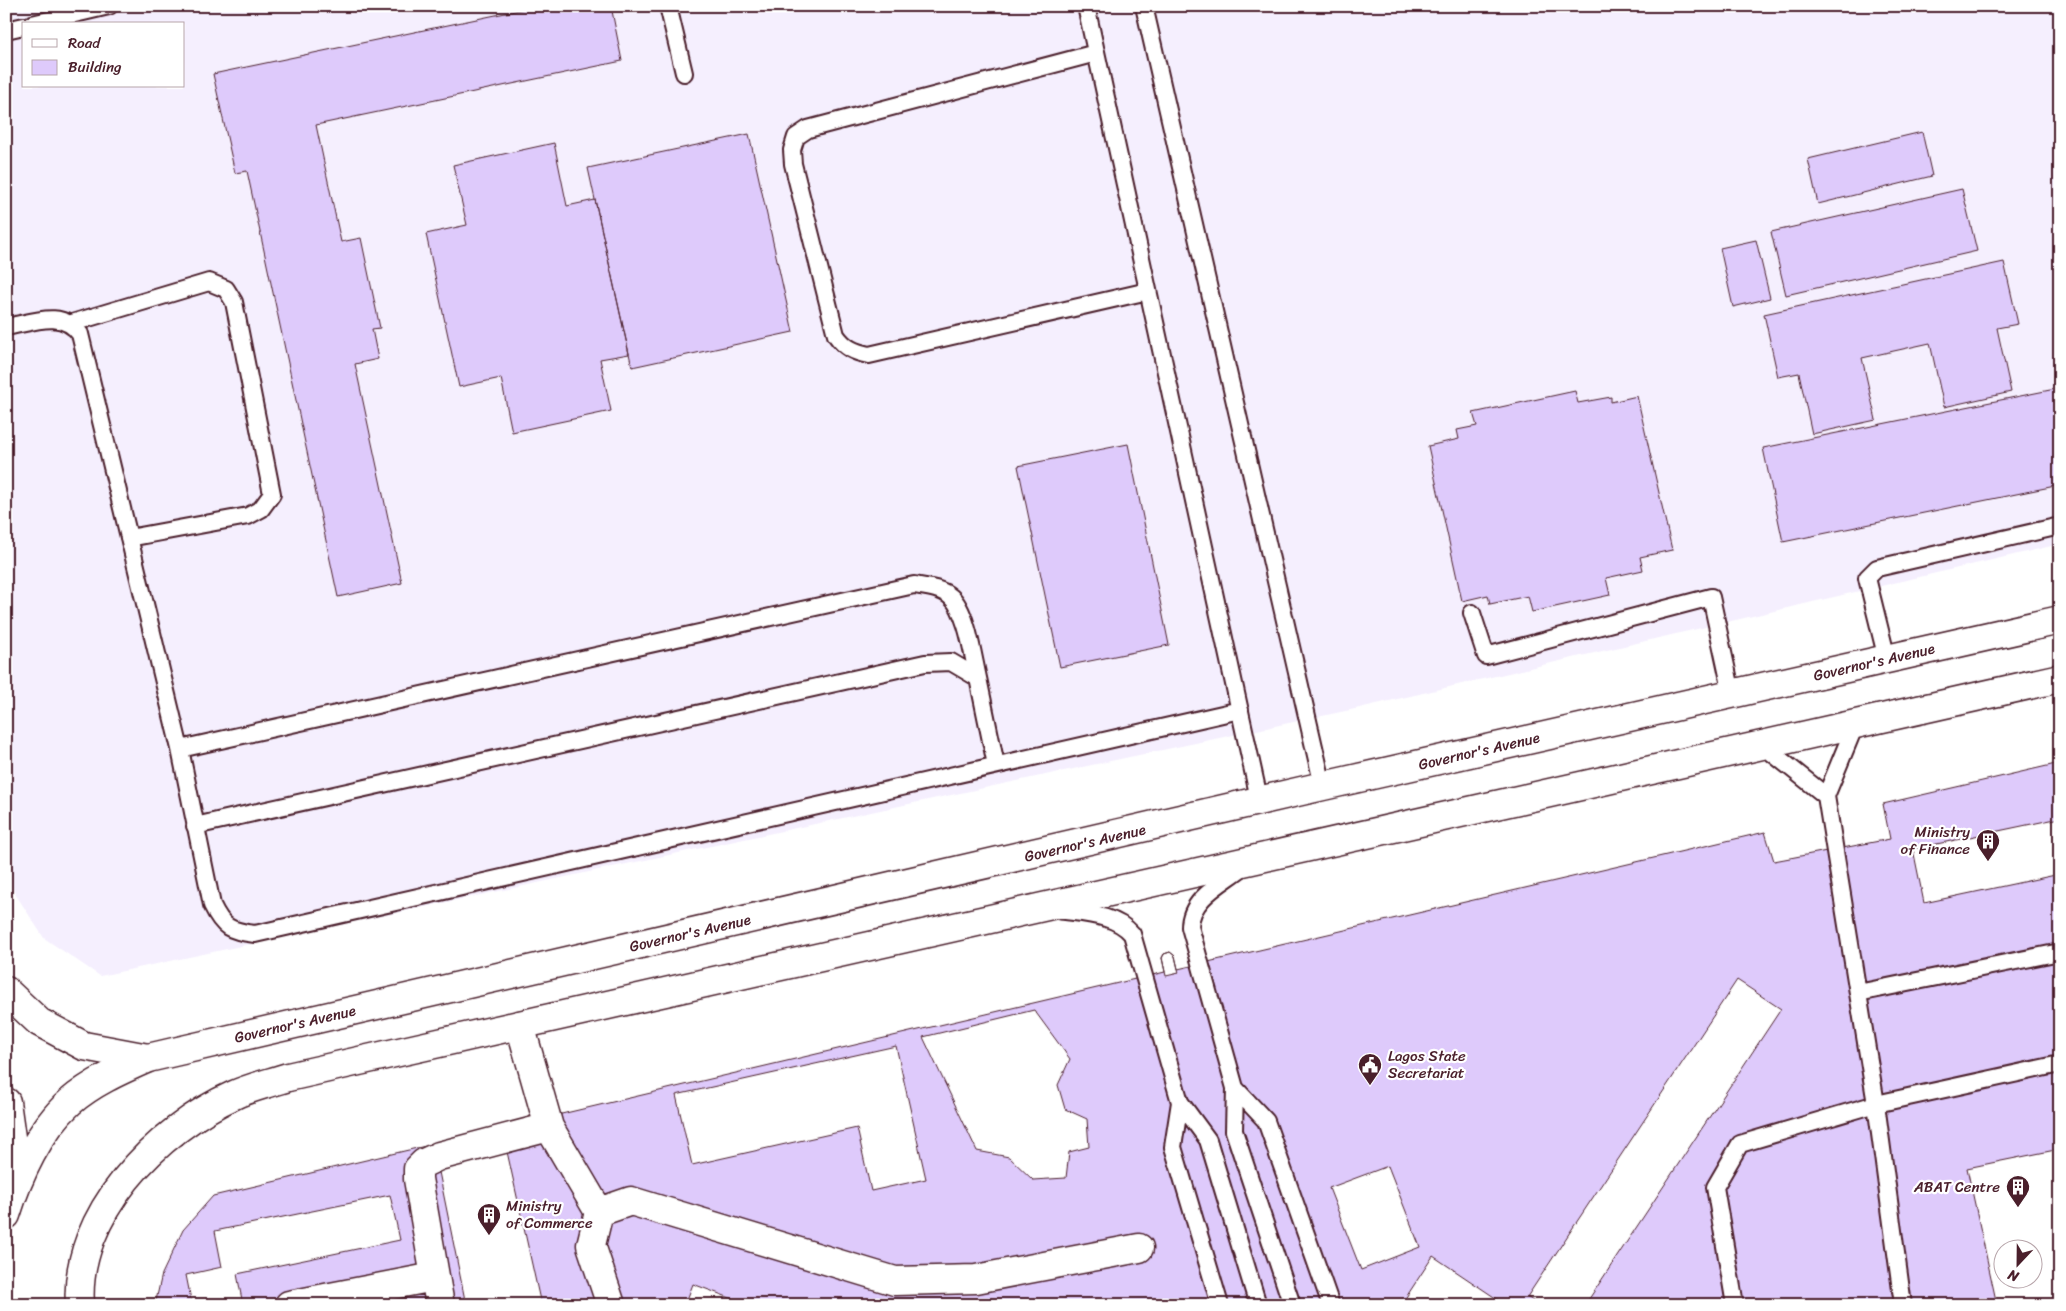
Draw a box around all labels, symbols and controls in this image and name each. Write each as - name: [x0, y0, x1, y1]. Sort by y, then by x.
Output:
- legend: [22, 22, 185, 88]
- text: Road: [68, 30, 101, 56]
- text: Building: [68, 54, 122, 80]
- street label: Governor's Avenue: [1811, 635, 1937, 689]
- street label: Governor's Avenue: [1416, 724, 1542, 778]
- street label: Governor's Avenue: [1022, 816, 1148, 870]
- place label: Ministry of Finance: [1901, 819, 1970, 862]
- building icon: Ministry of Finance: [1975, 828, 2001, 862]
- street label: Governor's Avenue: [627, 906, 753, 960]
- street label: Governor's Avenue: [232, 997, 358, 1051]
- place label: Lagos State Secretariat: [1388, 1043, 1466, 1086]
- public building icon: Lagos State Secretariat: [1357, 1052, 1383, 1086]
- place label: ABAT Centre: [1913, 1174, 2000, 1200]
- building icon: ABAT Centre: [2005, 1174, 2031, 1208]
- place label: Ministry of Commerce: [506, 1193, 593, 1236]
- building icon: Ministry of Commerce: [476, 1202, 502, 1236]
- north arrow: [1994, 1238, 2044, 1288]
- text: N: [2004, 1262, 2023, 1289]

